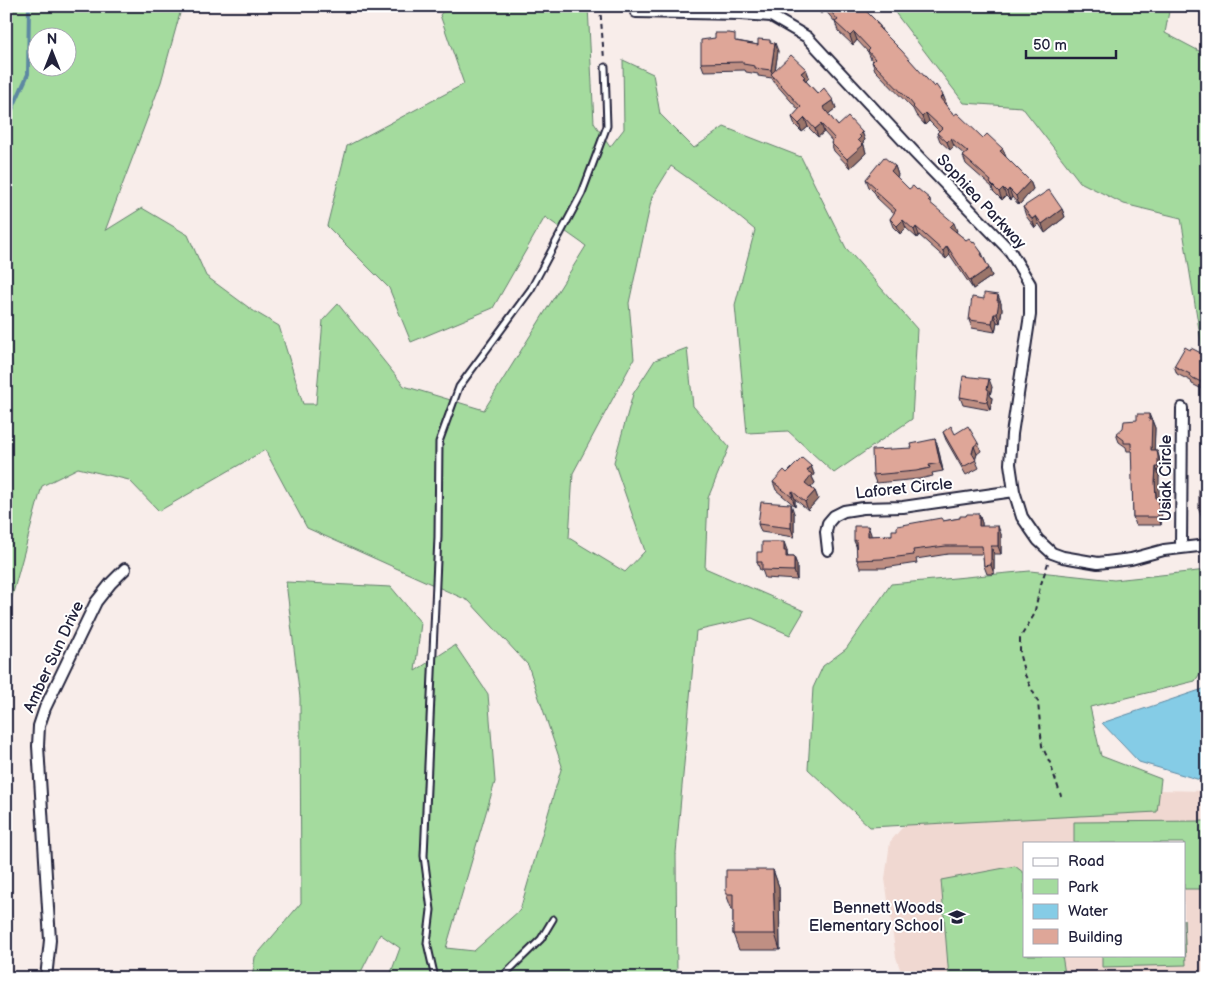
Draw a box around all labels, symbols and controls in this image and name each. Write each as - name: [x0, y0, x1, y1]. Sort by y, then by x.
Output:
- north arrow: [28, 28, 78, 78]
- scale bar: [1026, 28, 1116, 60]
- text: N: [47, 31, 57, 48]
- text: 50 m: [1033, 36, 1067, 55]
- street label: Sophiea Parkway: [932, 151, 1030, 254]
- street label: Usiak Circle: [1157, 434, 1176, 521]
- street label: Laforet Circle: [855, 474, 954, 504]
- street label: Amber Sun Drive: [20, 598, 88, 716]
- legend: [1023, 842, 1186, 956]
- text: Road: [1068, 852, 1104, 871]
- text: Park: [1068, 878, 1099, 897]
- place label: Bennett Woods Elementary School: [809, 899, 943, 936]
- text: Water: [1068, 902, 1108, 921]
- school or university icon: Bennett Woods Elementary School: [947, 907, 967, 927]
- text: Building: [1068, 928, 1123, 947]

